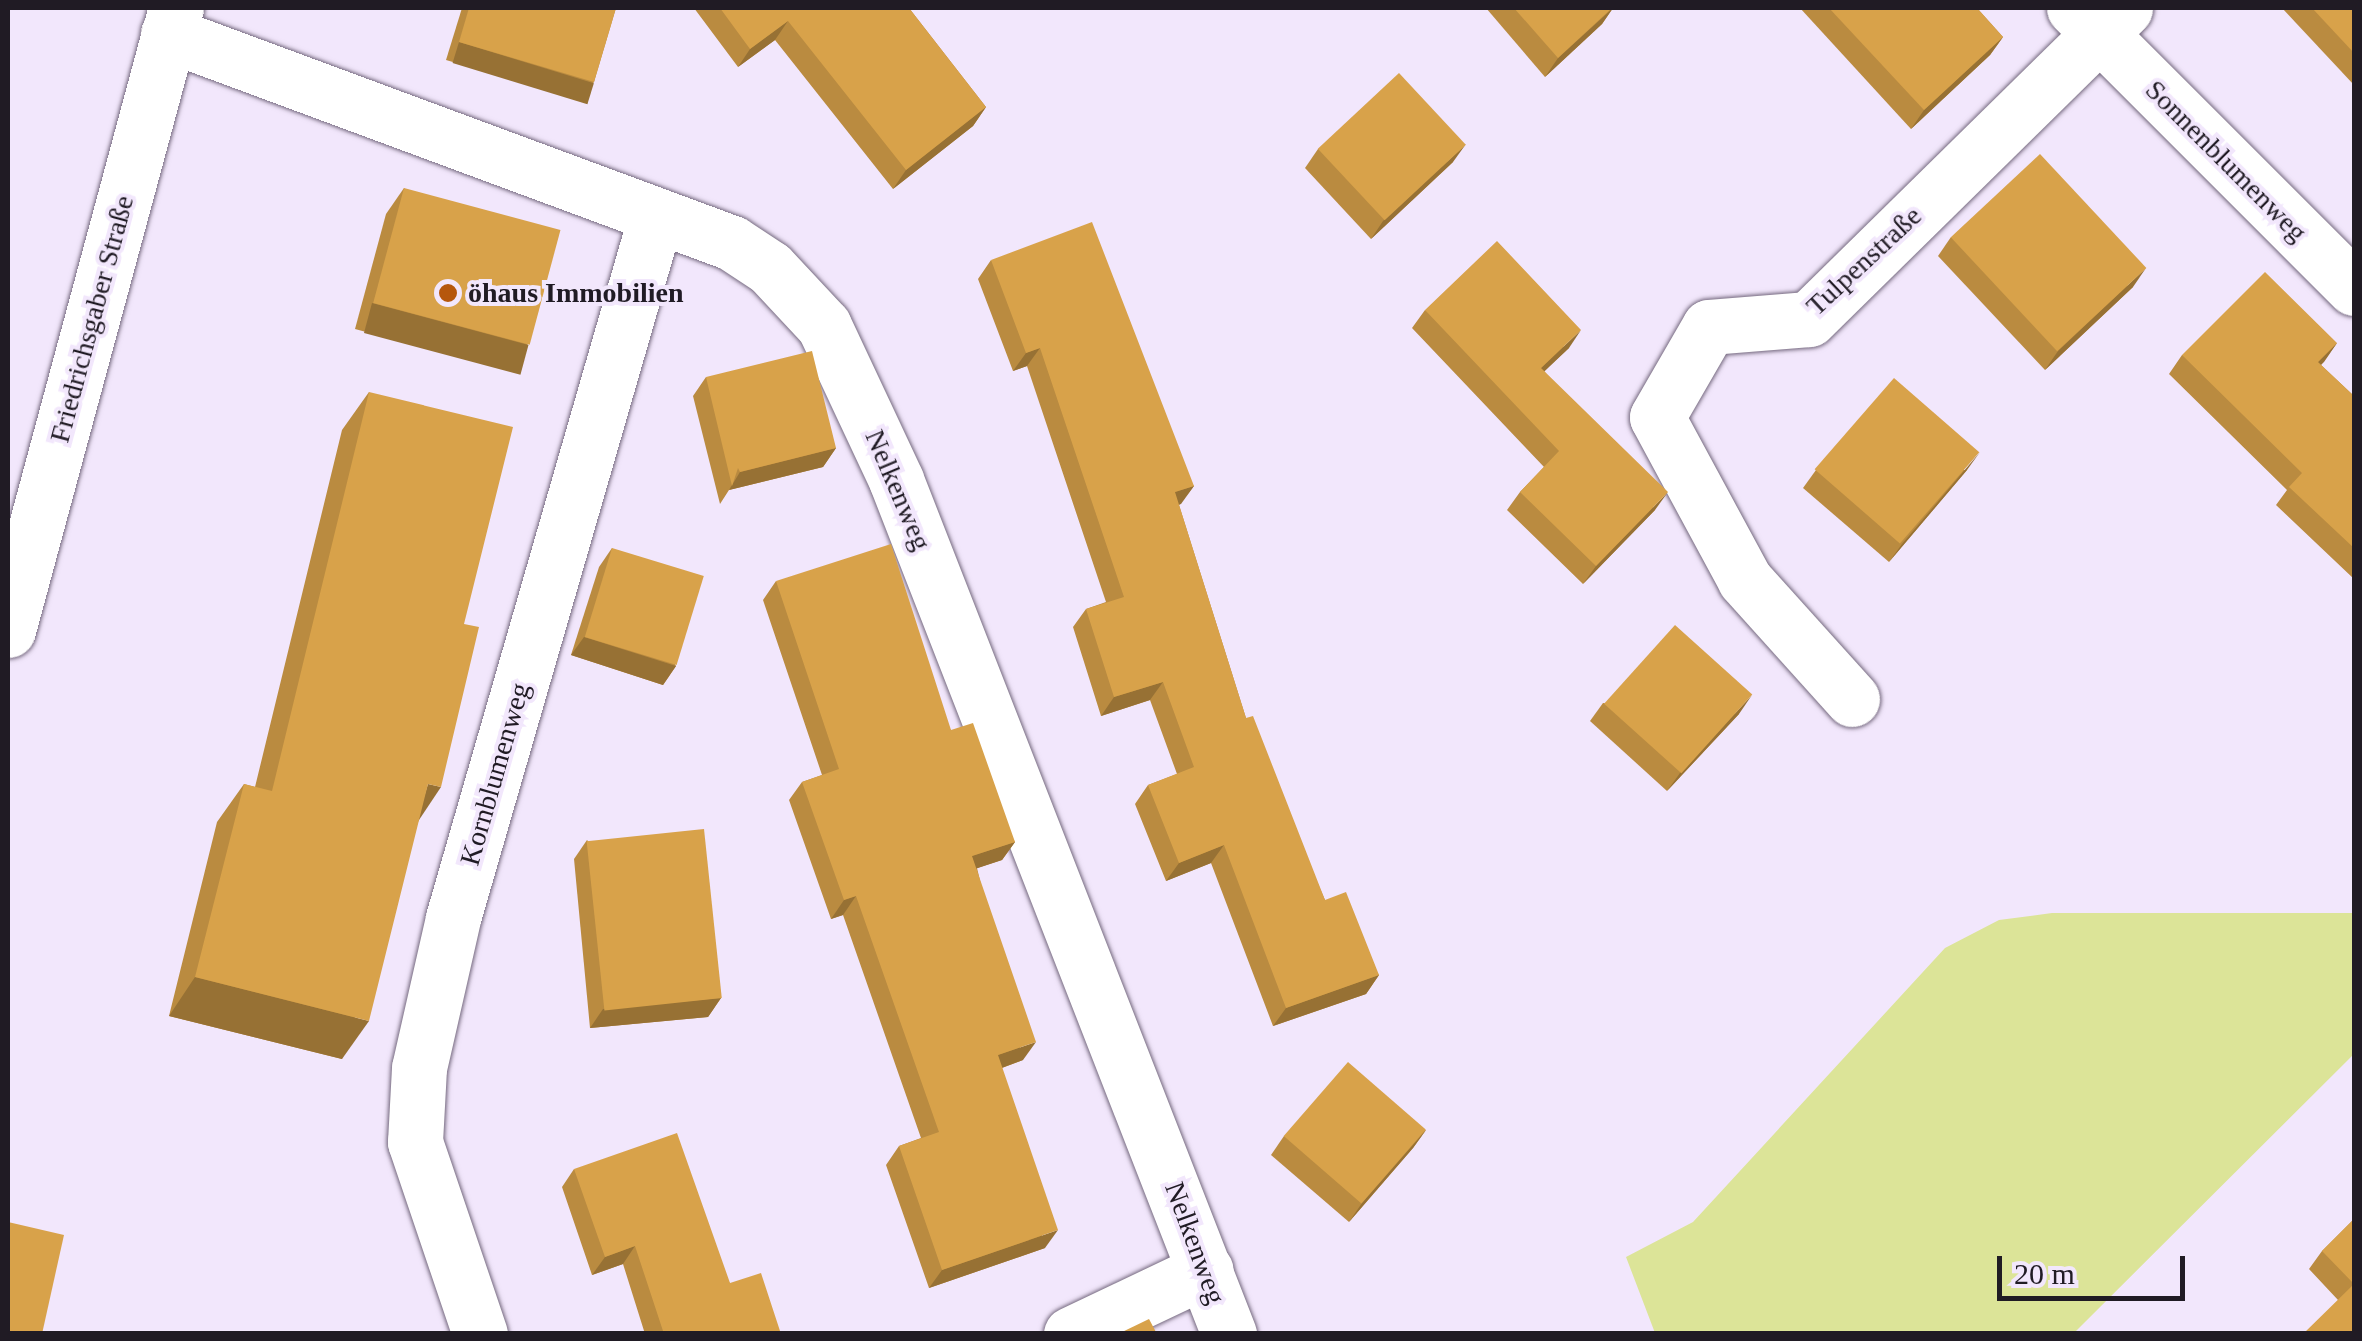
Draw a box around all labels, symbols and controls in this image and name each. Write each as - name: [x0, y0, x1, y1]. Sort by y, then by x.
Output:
- street label: Sonnenblumenweg: [2138, 73, 2314, 249]
- street label: Friedrichsgaber Straße: [43, 192, 141, 446]
- street label: Tulpenstraße: [1799, 199, 1929, 323]
- place label: öhaus Immobilien: [468, 276, 683, 310]
- marker: öhaus Immobilien: [437, 282, 459, 304]
- street label: Nelkenweg: [858, 425, 938, 555]
- street label: Kornblumenweg: [453, 679, 537, 869]
- street label: Nelkenweg: [1157, 1177, 1233, 1309]
- scale bar: [2002, 1236, 2190, 1298]
- text: 20 m: [2014, 1257, 2075, 1290]

